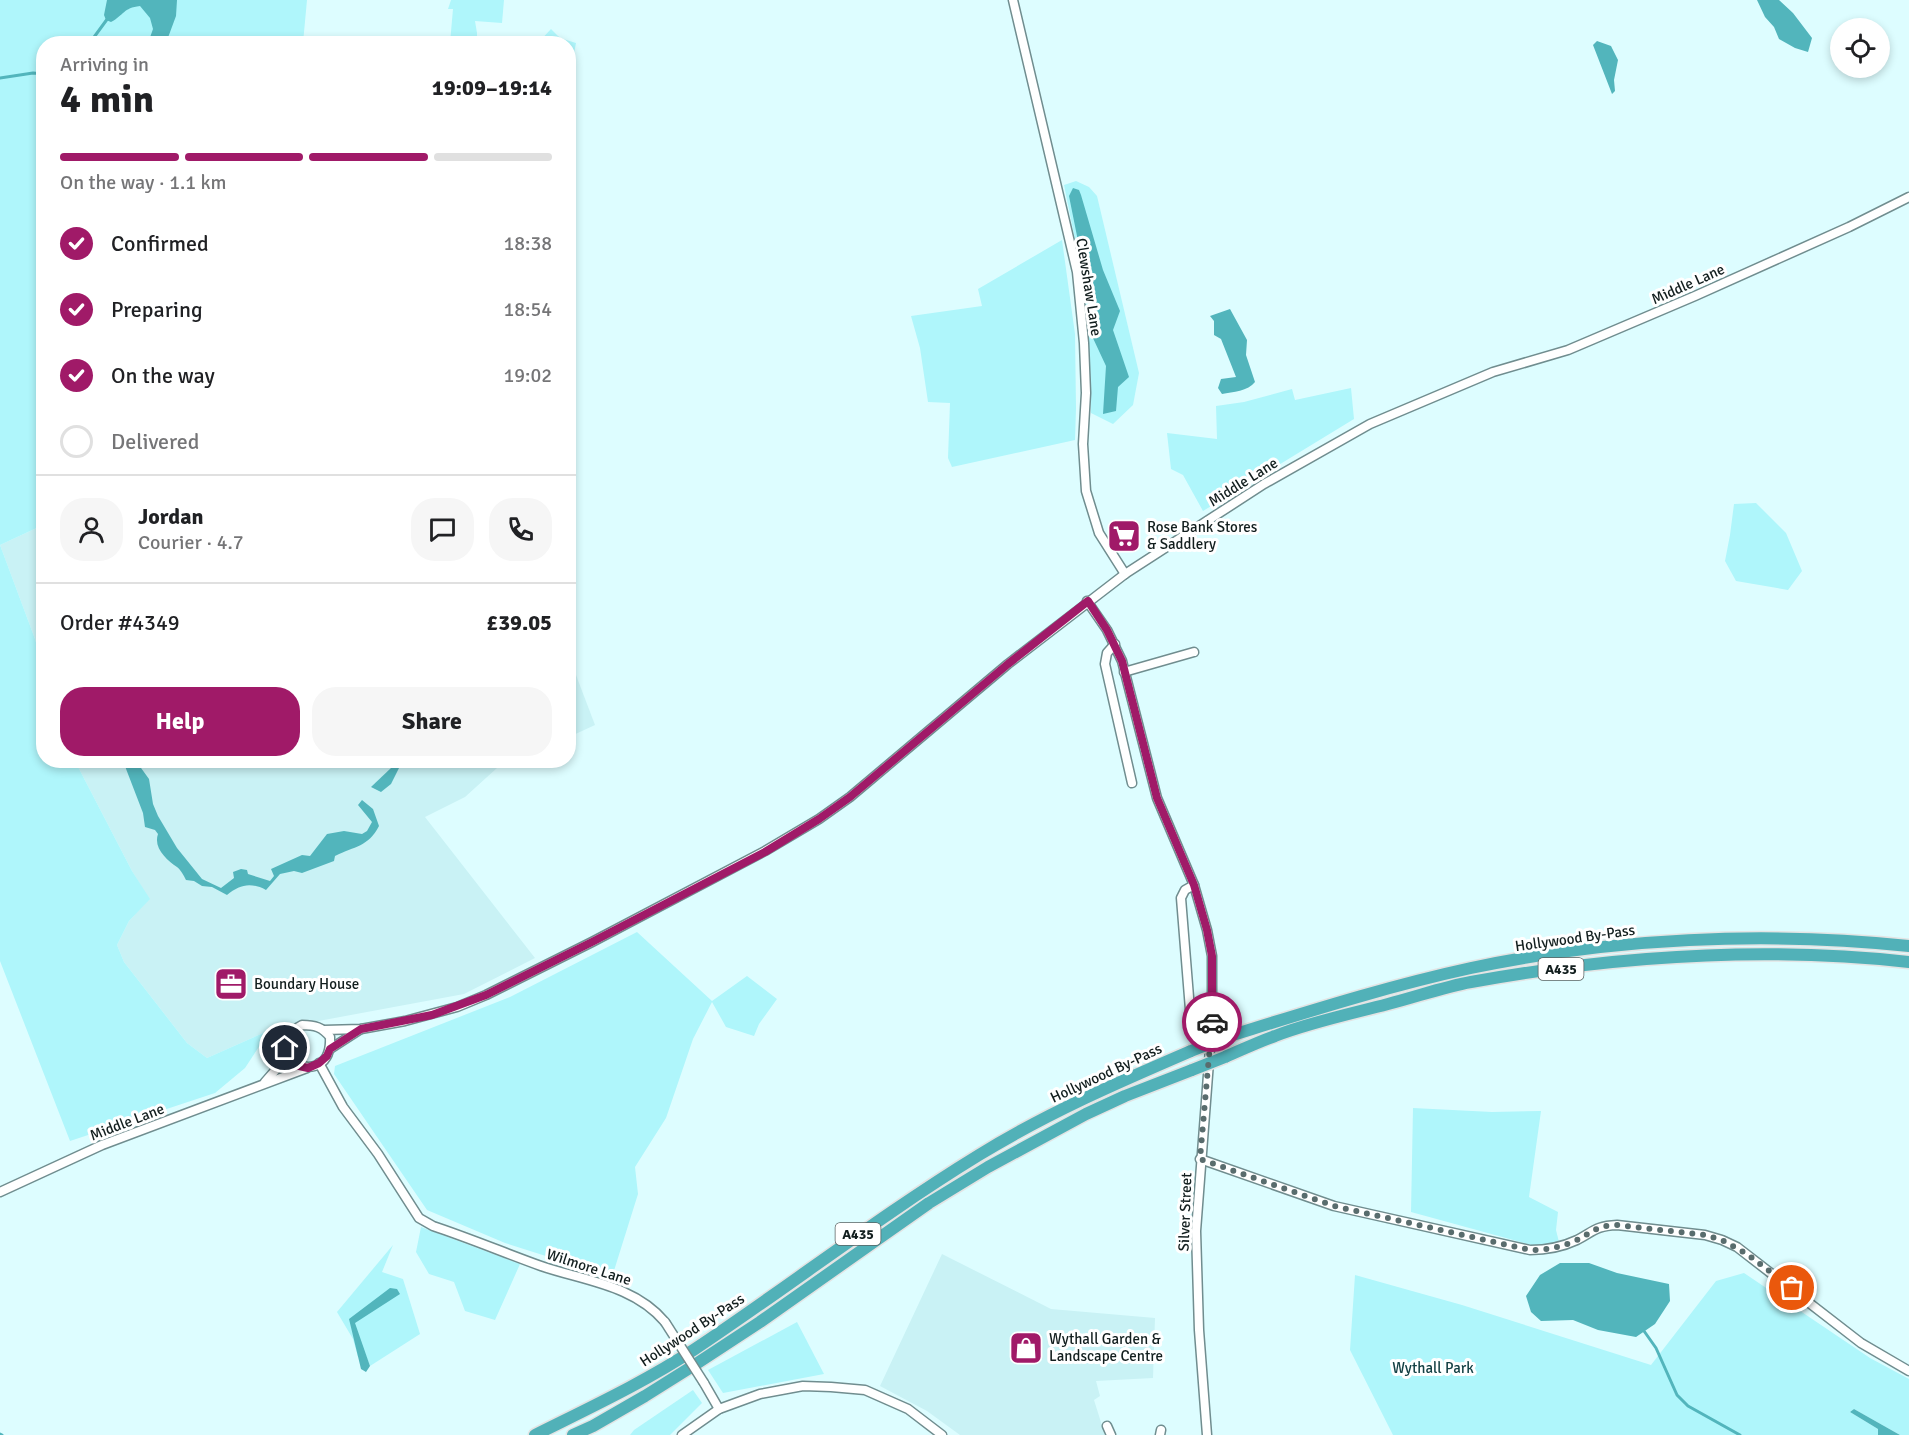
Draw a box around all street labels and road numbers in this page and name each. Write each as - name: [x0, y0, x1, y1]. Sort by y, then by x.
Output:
- street label: Clewshaw Lane: [1072, 237, 1106, 337]
- street label: Middle Lane: [1649, 260, 1727, 308]
- street label: Middle Lane: [1205, 454, 1281, 510]
- street label: Hollywood By-Pass: [1514, 921, 1637, 955]
- road number: A435: [1538, 958, 1584, 980]
- street label: Hollywood By-Pass: [1047, 1039, 1165, 1107]
- street label: Middle Lane: [87, 1100, 167, 1144]
- street label: Silver Street: [1175, 1172, 1195, 1252]
- road number: A435: [836, 1223, 880, 1245]
- street label: Wilmore Lane: [544, 1245, 634, 1289]
- street label: Hollywood By-Pass: [636, 1289, 748, 1370]

